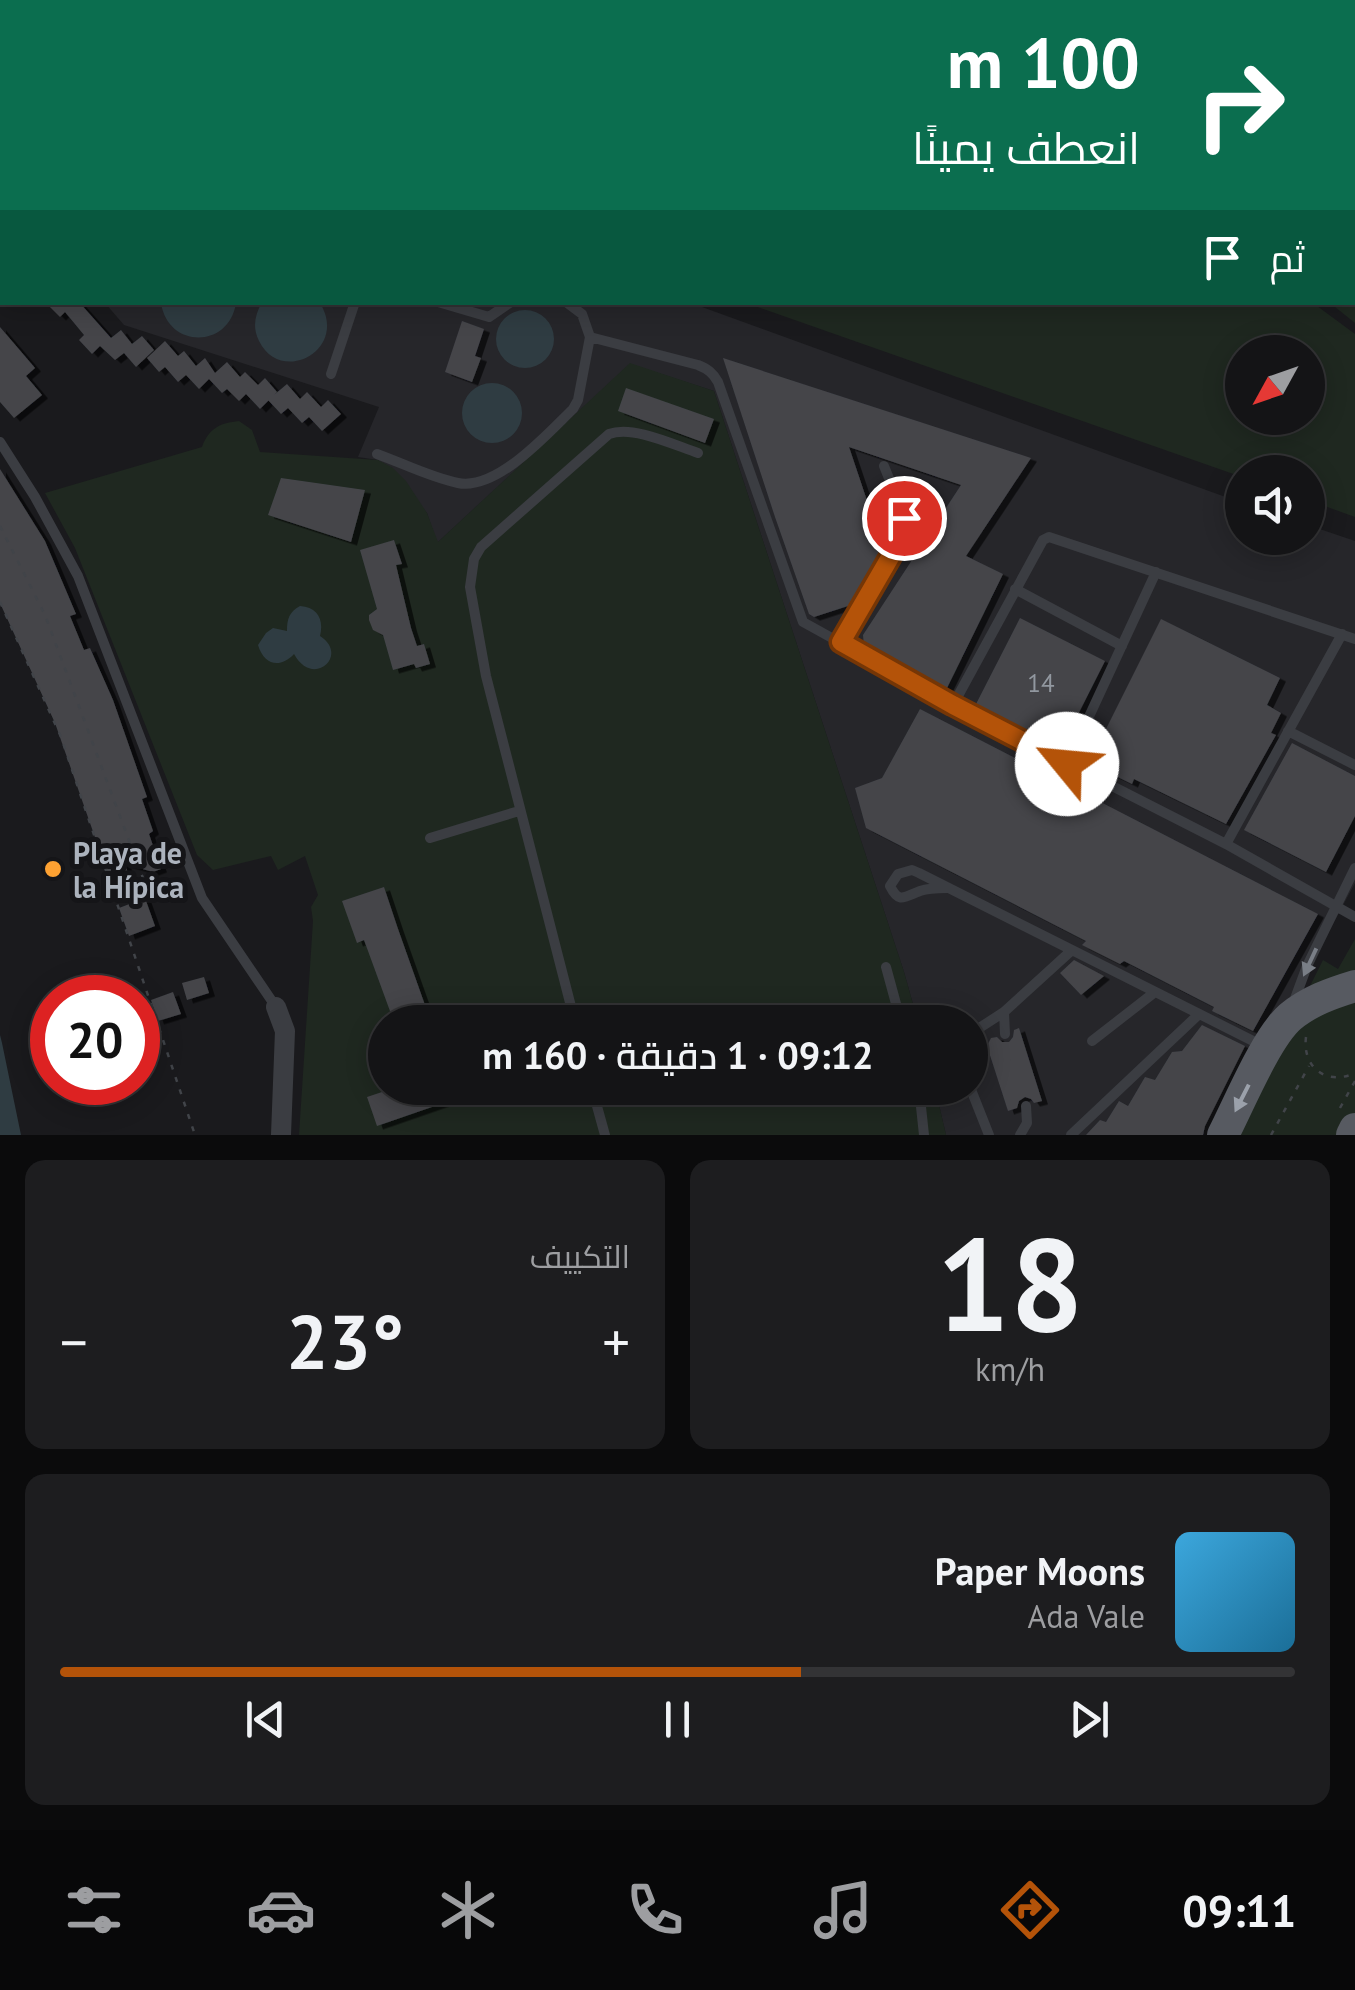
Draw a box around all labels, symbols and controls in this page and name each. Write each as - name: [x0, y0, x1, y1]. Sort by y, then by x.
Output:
- text: 100 m: [947, 17, 1140, 107]
- icon: right: [1175, 40, 1305, 170]
- text: انعطف يمينًا: [912, 118, 1140, 176]
- icon: arrive: [1195, 230, 1250, 285]
- text: ثم: [1270, 233, 1305, 282]
- north arrow: [1225, 335, 1325, 435]
- map controls: [1225, 335, 1325, 555]
- button: sound: [1225, 455, 1325, 555]
- pin: [862, 476, 947, 561]
- icon: arrive: [877, 491, 932, 546]
- house number: 14: [1027, 667, 1055, 699]
- position arrow: [1015, 712, 1119, 816]
- place label: Playa de la Hípica: [73, 833, 184, 906]
- marker: Playa de la Hípica: [42, 858, 64, 880]
- one-way arrow: [1301, 947, 1318, 976]
- speed limit sign: 20: [30, 975, 160, 1105]
- text: 09:12 · 1 دقيقة · 160 m: [482, 1030, 874, 1079]
- one-way arrow: [1234, 1084, 1251, 1113]
- text: 18: [936, 1199, 1084, 1367]
- text: التكييف: [530, 1235, 630, 1277]
- text: 23°: [286, 1293, 404, 1390]
- text: −: [60, 1306, 88, 1377]
- text: +: [602, 1306, 630, 1377]
- text: km/h: [975, 1348, 1045, 1390]
- text: Paper Moons: [935, 1546, 1145, 1595]
- text: Ada Vale: [1028, 1595, 1145, 1637]
- icon: previous: [238, 1692, 293, 1747]
- icon: pause: [650, 1692, 705, 1747]
- icon: next: [1062, 1692, 1117, 1747]
- icon: filters: [59, 1875, 129, 1945]
- icon: car: [246, 1875, 316, 1945]
- icon: climate: [433, 1875, 503, 1945]
- icon: phone: [620, 1875, 690, 1945]
- icon: music: [808, 1875, 878, 1945]
- icon: directions: [995, 1875, 1065, 1945]
- text: 09:11: [1182, 1881, 1296, 1939]

